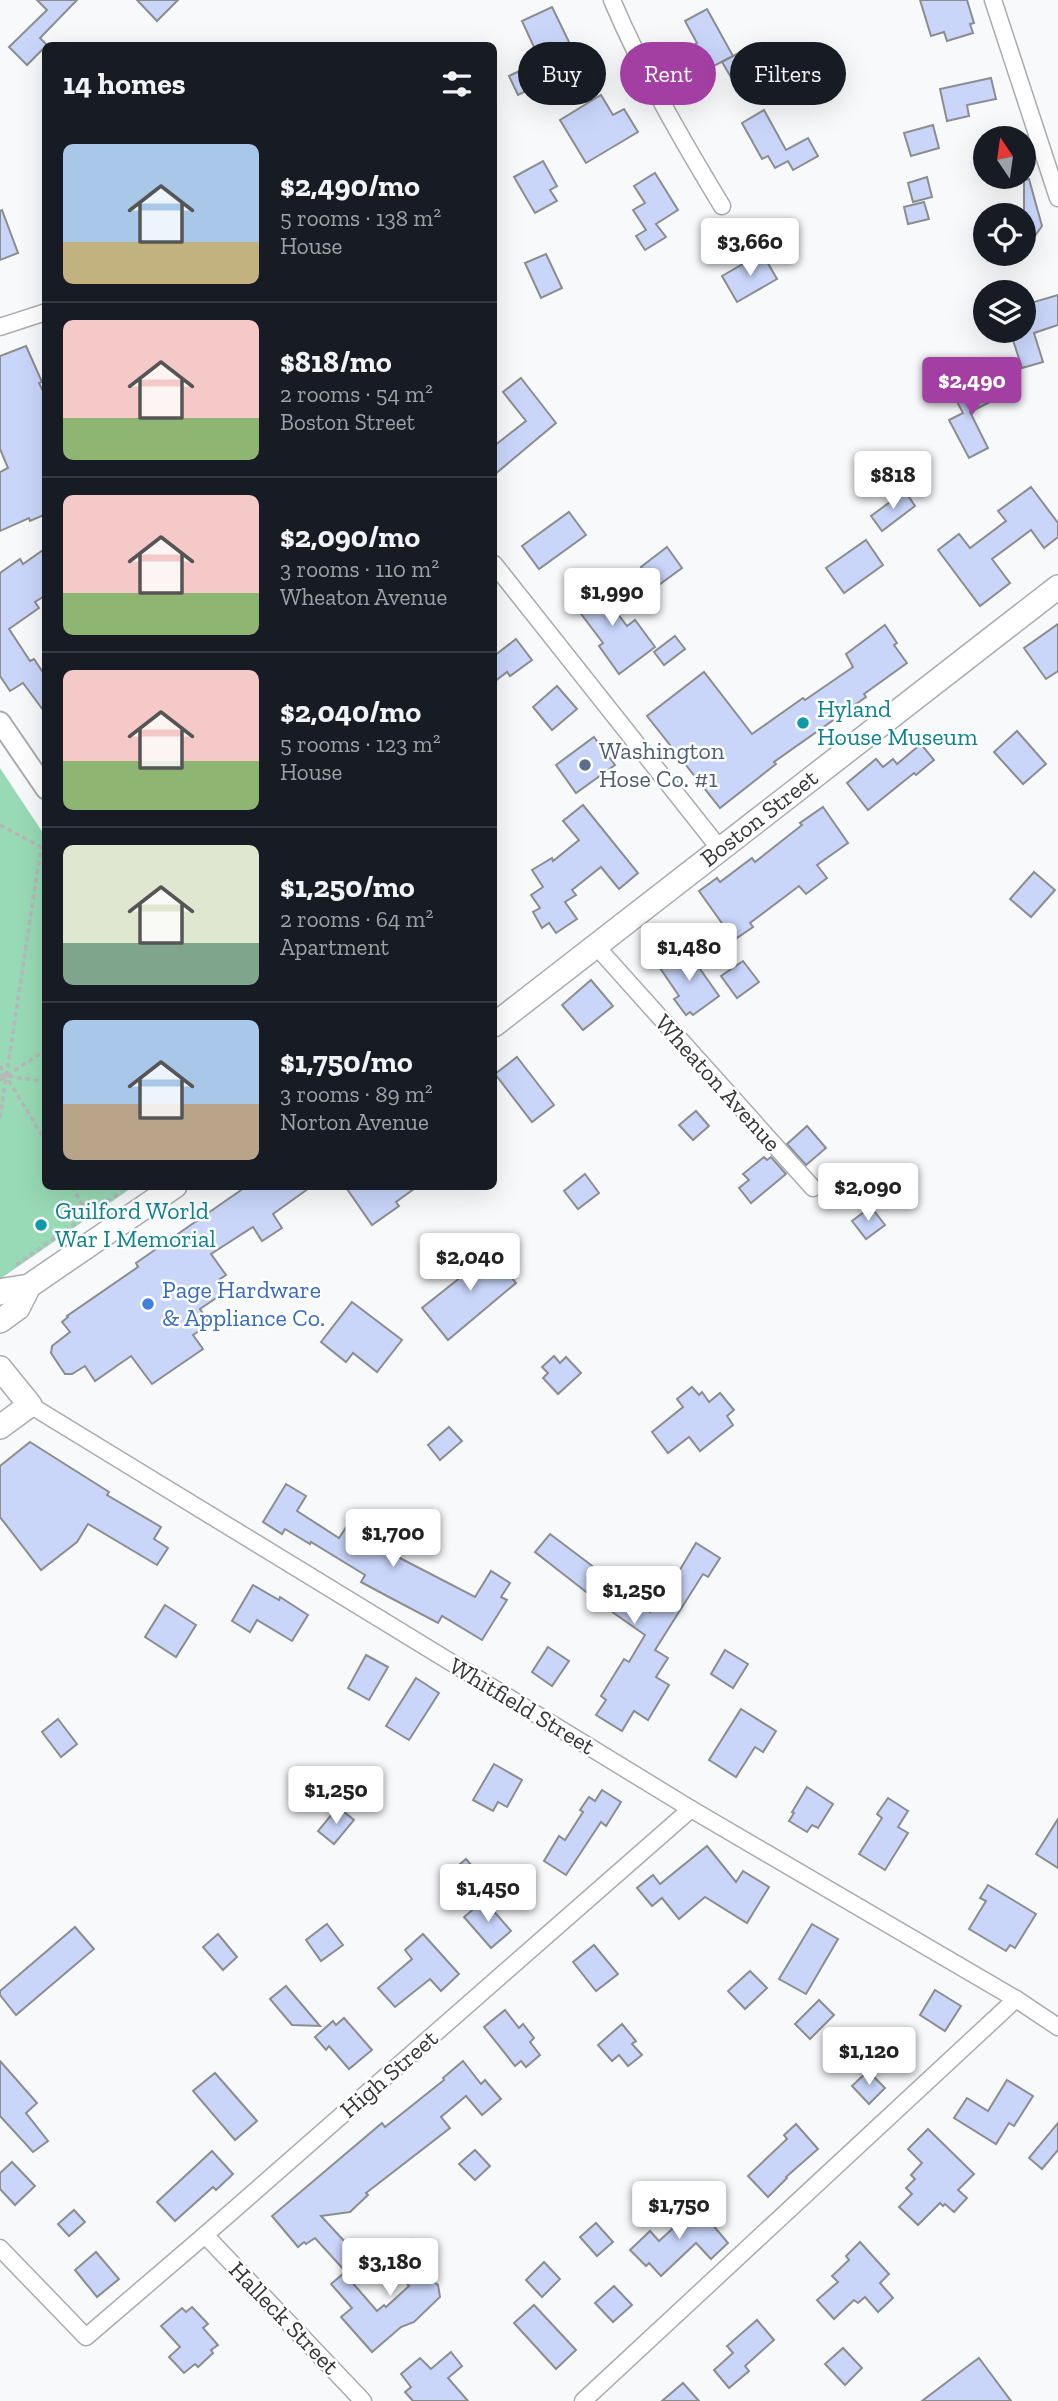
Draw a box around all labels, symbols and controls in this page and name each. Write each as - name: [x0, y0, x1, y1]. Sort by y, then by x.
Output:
- chip: Buy: [518, 42, 606, 105]
- chip: Rent: [620, 42, 716, 105]
- chip: Filters: [730, 42, 846, 105]
- icon: filters: [438, 65, 476, 103]
- text: 14 homes: [63, 66, 186, 102]
- north arrow: [973, 126, 1036, 189]
- map controls: [973, 126, 1036, 343]
- text: $2,490/mo: [280, 168, 420, 204]
- icon: home: [119, 172, 203, 256]
- button: locate: [973, 203, 1036, 266]
- text: 5 rooms · 138 m²: [280, 204, 441, 232]
- pin: $3,660: [693, 218, 807, 278]
- text: $3,660: [717, 227, 783, 255]
- text: House: [280, 232, 342, 260]
- button: layers: [973, 280, 1036, 343]
- text: $818/mo: [280, 344, 392, 380]
- icon: home: [119, 348, 203, 432]
- pin: $2,490: [915, 358, 1029, 417]
- text: $2,490: [938, 366, 1006, 394]
- text: 2 rooms · 54 m²: [280, 380, 433, 408]
- text: Boston Street: [280, 408, 415, 436]
- pin: $818: [852, 452, 934, 511]
- text: $818: [870, 460, 916, 488]
- text: $2,090/mo: [280, 519, 420, 555]
- icon: home: [119, 523, 203, 607]
- text: 3 rooms · 110 m²: [280, 555, 439, 583]
- pin: $1,990: [555, 568, 669, 628]
- text: $1,990: [580, 577, 644, 605]
- text: Wheaton Avenue: [280, 583, 447, 611]
- text: $2,040/mo: [280, 694, 421, 730]
- place label: Hyland House Museum: [817, 694, 978, 751]
- icon: home: [119, 698, 203, 782]
- marker: Hyland House Museum: [795, 715, 811, 731]
- text: 5 rooms · 123 m²: [280, 730, 441, 758]
- place label: Washington Hose Co. #1: [599, 736, 725, 793]
- marker: Washington Hose Co. #1: [577, 757, 593, 773]
- text: House: [280, 758, 342, 786]
- street label: Boston Street: [694, 763, 823, 872]
- text: $1,250/mo: [280, 869, 415, 905]
- icon: home: [119, 873, 203, 957]
- text: 2 rooms · 64 m²: [280, 905, 433, 933]
- pin: $1,480: [632, 923, 746, 983]
- text: $1,480: [657, 932, 721, 960]
- text: Apartment: [280, 933, 389, 961]
- street label: Wheaton Avenue: [649, 1008, 788, 1157]
- text: $1,750/mo: [280, 1044, 413, 1080]
- icon: home: [119, 1048, 203, 1132]
- text: 3 rooms · 89 m²: [280, 1080, 433, 1108]
- text: Norton Avenue: [280, 1108, 429, 1136]
- pin: $2,090: [811, 1164, 925, 1223]
- text: $2,090: [834, 1172, 902, 1200]
- place label: Guilford World War I Memorial: [55, 1196, 216, 1253]
- marker: Guilford World War I Memorial: [33, 1217, 49, 1233]
- pin: $2,040: [413, 1234, 527, 1293]
- text: $2,040: [436, 1242, 504, 1270]
- place label: Page Hardware & Appliance Co.: [162, 1275, 325, 1332]
- marker: Page Hardware & Appliance Co.: [140, 1296, 156, 1312]
- pin: $1,700: [336, 1510, 450, 1569]
- text: $1,700: [362, 1518, 424, 1546]
- pin: $1,250: [577, 1566, 691, 1626]
- text: $1,250: [602, 1575, 666, 1603]
- street label: Whitfield Street: [444, 1651, 600, 1760]
- pin: $1,250: [279, 1766, 393, 1826]
- text: $1,250: [304, 1775, 368, 1803]
- pin: $1,450: [431, 1864, 545, 1924]
- text: $1,450: [456, 1873, 520, 1901]
- street label: High Street: [334, 2023, 443, 2124]
- pin: $1,120: [812, 2028, 926, 2087]
- text: $1,120: [839, 2036, 899, 2064]
- pin: $1,750: [622, 2182, 736, 2241]
- text: $1,750: [648, 2190, 710, 2218]
- pin: $3,180: [333, 2238, 447, 2298]
- text: $3,180: [358, 2247, 422, 2275]
- street label: Halleck Street: [223, 2255, 345, 2380]

